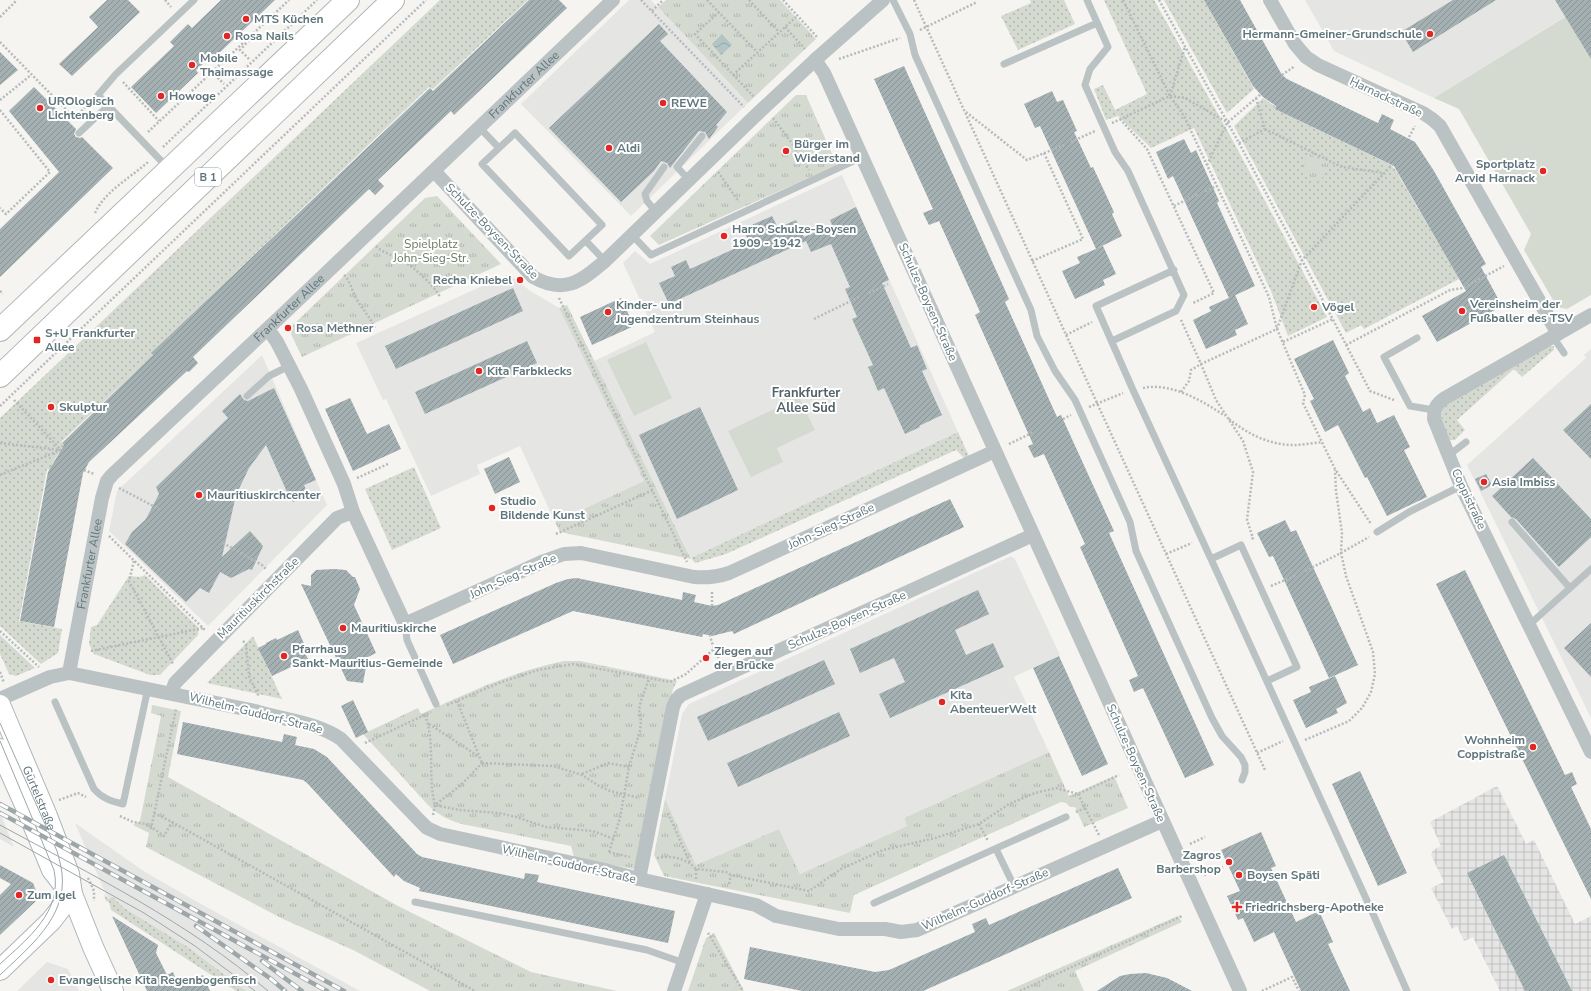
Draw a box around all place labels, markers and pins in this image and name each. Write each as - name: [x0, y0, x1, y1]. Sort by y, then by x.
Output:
- place label: MTS Küchen: [254, 11, 323, 27]
- marker: MTS Küchen: [241, 14, 251, 24]
- place label: Hermann-Gmeiner-Grundschule: [1243, 26, 1422, 42]
- place label: Rosa Nails: [235, 28, 294, 44]
- marker: Hermann-Gmeiner-Grundschule: [1425, 29, 1435, 39]
- marker: Rosa Nails: [222, 31, 232, 41]
- place label: Mobile Thaimassage: [200, 50, 274, 80]
- marker: Mobile Thaimassage: [187, 60, 197, 70]
- place label: Howoge: [169, 88, 216, 104]
- marker: Howoge: [156, 91, 166, 101]
- place label: UROlogisch Lichtenberg: [48, 93, 114, 123]
- place label: REWE: [671, 95, 707, 111]
- marker: REWE: [658, 98, 668, 108]
- marker: UROlogisch Lichtenberg: [35, 103, 45, 113]
- place label: Bürger im Widerstand: [794, 136, 860, 166]
- place label: Aldi: [617, 140, 640, 156]
- marker: Aldi: [604, 143, 614, 153]
- marker: Bürger im Widerstand: [781, 146, 791, 156]
- place label: Sportplatz Arvid Harnack: [1455, 156, 1536, 186]
- marker: Sportplatz Arvid Harnack: [1538, 166, 1548, 176]
- place label: Harro Schulze-Boysen 1909 - 1942: [732, 221, 856, 251]
- marker: Harro Schulze-Boysen 1909 - 1942: [719, 231, 729, 241]
- place label: Recha Kniebel: [433, 272, 512, 288]
- marker: Recha Kniebel: [515, 275, 525, 285]
- place label: Vereinsheim der Fußballer des TSV: [1469, 296, 1574, 326]
- place label: Kinder- und Jugendzentrum Steinhaus: [615, 297, 759, 327]
- place label: Vögel: [1321, 299, 1354, 315]
- marker: Vögel: [1309, 302, 1319, 312]
- marker: Vereinsheim der Fußballer des TSV: [1457, 306, 1467, 316]
- marker: Kinder- und Jugendzentrum Steinhaus: [603, 307, 613, 317]
- place label: Rosa Methner: [296, 320, 374, 336]
- marker: Rosa Methner: [283, 323, 293, 333]
- place label: S+U Frankfurter Allee: [45, 325, 136, 355]
- marker: S+U Frankfurter Allee: [32, 335, 42, 345]
- place label: Kita Farbklecks: [487, 363, 572, 379]
- marker: Kita Farbklecks: [474, 366, 484, 376]
- place label: Skulptur: [59, 399, 107, 415]
- marker: Skulptur: [46, 402, 56, 412]
- place label: Asia Imbiss: [1492, 474, 1556, 490]
- marker: Asia Imbiss: [1479, 477, 1489, 487]
- place label: Mauritiuskirchcenter: [207, 487, 321, 503]
- marker: Mauritiuskirchcenter: [194, 490, 204, 500]
- place label: Studio Bildende Kunst: [500, 493, 585, 523]
- marker: Studio Bildende Kunst: [487, 503, 497, 513]
- place label: Mauritiuskirche: [351, 620, 437, 636]
- marker: Mauritiuskirche: [338, 623, 348, 633]
- place label: Pfarrhaus Sankt-Mauritius-Gemeinde: [292, 641, 443, 671]
- place label: Ziegen auf der Brücke: [714, 643, 775, 673]
- marker: Pfarrhaus Sankt-Mauritius-Gemeinde: [279, 651, 289, 661]
- marker: Ziegen auf der Brücke: [701, 653, 711, 663]
- place label: Kita AbenteuerWelt: [950, 687, 1037, 717]
- marker: Kita AbenteuerWelt: [937, 697, 947, 707]
- place label: Wohnheim Coppistraße: [1457, 732, 1525, 762]
- marker: Wohnheim Coppistraße: [1528, 742, 1538, 752]
- place label: Zagros Barbershop: [1156, 847, 1221, 877]
- marker: Zagros Barbershop: [1224, 857, 1234, 867]
- place label: Boysen Späti: [1247, 867, 1320, 883]
- marker: Boysen Späti: [1234, 870, 1244, 880]
- place label: Zum Igel: [27, 887, 76, 903]
- marker: Zum Igel: [14, 890, 24, 900]
- place label: Friedrichsberg-Apotheke: [1245, 899, 1384, 915]
- marker: Friedrichsberg-Apotheke: [1232, 902, 1242, 912]
- place label: Evangelische Kita Regenbogenfisch: [59, 972, 256, 988]
- marker: Evangelische Kita Regenbogenfisch: [46, 975, 56, 985]

